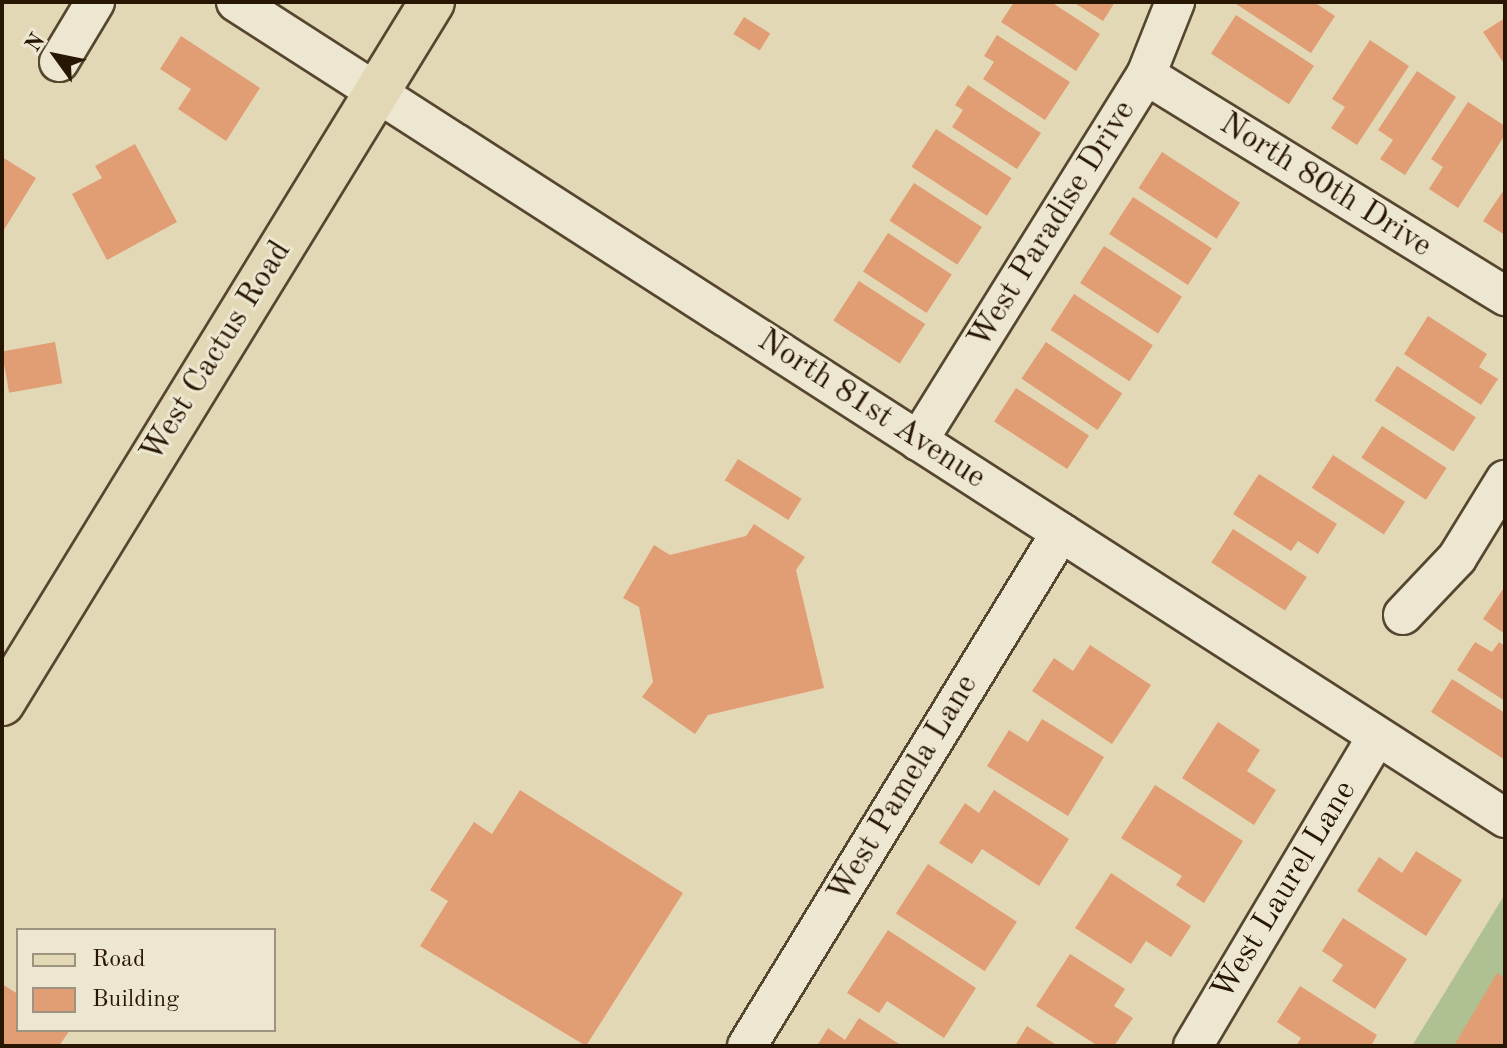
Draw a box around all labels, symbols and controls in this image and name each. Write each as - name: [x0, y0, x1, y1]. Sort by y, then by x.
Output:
- north arrow: [16, 16, 96, 96]
- text: N: [22, 30, 50, 56]
- street label: West Paradise Drive: [961, 94, 1145, 356]
- street label: North 80th Drive: [1212, 105, 1438, 267]
- street label: West Cactus Road: [134, 234, 300, 470]
- street label: North 81st Avenue: [750, 322, 992, 498]
- street label: West Pamela Lane: [821, 668, 987, 910]
- street label: West Laurel Lane: [1204, 774, 1366, 1008]
- legend: [16, 928, 276, 1032]
- text: Road: [92, 948, 145, 972]
- text: Building: [92, 988, 179, 1012]

